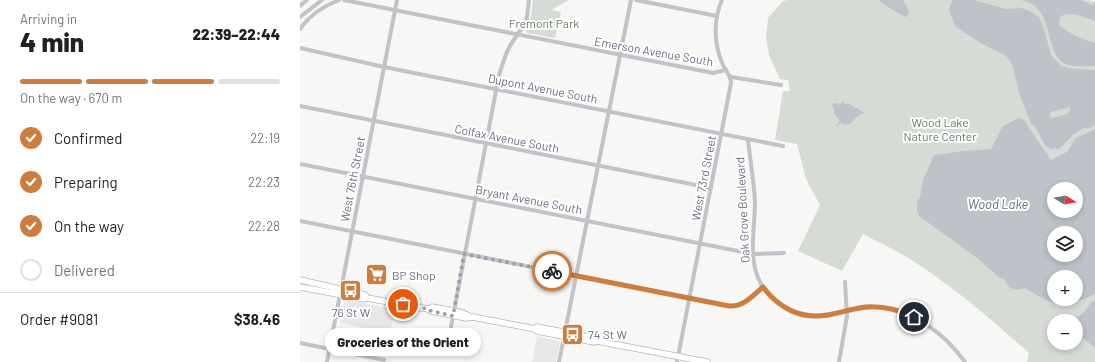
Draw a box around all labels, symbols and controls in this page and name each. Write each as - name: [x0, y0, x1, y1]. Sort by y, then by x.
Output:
- text: Arriving in: [20, 11, 77, 27]
- park label: Fremont Park: [509, 16, 579, 30]
- text: 22:39–22:44: [192, 25, 280, 43]
- text: 4 min: [20, 26, 84, 57]
- street label: Emerson Avenue South: [594, 34, 714, 68]
- street label: Dupont Avenue South: [487, 71, 599, 105]
- text: On the way · 670 m: [20, 90, 122, 106]
- park label: Wood Lake Nature Center: [903, 115, 977, 143]
- street label: Colfax Avenue South: [454, 121, 560, 155]
- icon: check: [20, 127, 42, 149]
- text: Confirmed: [54, 129, 122, 147]
- text: 22:19: [250, 130, 280, 146]
- street label: West 73rd Street: [688, 134, 718, 222]
- street label: West 76th Street: [337, 135, 367, 223]
- street label: Oak Grove Boulevard: [732, 157, 752, 263]
- icon: check: [20, 171, 42, 193]
- text: Preparing: [54, 173, 118, 191]
- text: 22:23: [248, 174, 280, 190]
- street label: Bryant Avenue South: [474, 182, 584, 216]
- north arrow: [1047, 182, 1083, 218]
- map controls: [1047, 182, 1083, 350]
- water label: Wood Lake: [968, 196, 1028, 212]
- icon: check: [20, 215, 42, 237]
- text: On the way: [54, 217, 124, 235]
- text: 22:28: [248, 218, 280, 234]
- button: layers: [1047, 226, 1083, 262]
- courier: [532, 251, 572, 291]
- icon: bike: [541, 260, 563, 282]
- text: Delivered: [54, 261, 115, 279]
- supermarket icon: BP Shop: [364, 262, 390, 288]
- place label: BP Shop: [392, 268, 436, 282]
- button: +: [1047, 270, 1083, 306]
- bus stop icon: 76 St W: [338, 278, 364, 304]
- pin: [386, 287, 420, 321]
- icon: bag: [392, 293, 414, 315]
- pin: [897, 300, 931, 334]
- place label: 76 St W: [332, 305, 371, 319]
- icon: home: [903, 306, 925, 328]
- text: Order #9081: [20, 310, 98, 328]
- text: $38.46: [234, 310, 280, 328]
- button: −: [1047, 314, 1083, 350]
- bus stop icon: 74 St W: [559, 321, 585, 347]
- place label: 74 St W: [588, 327, 627, 341]
- callout: Groceries of the Orient: [325, 328, 481, 356]
- text: Groceries of the Orient: [337, 334, 469, 350]

